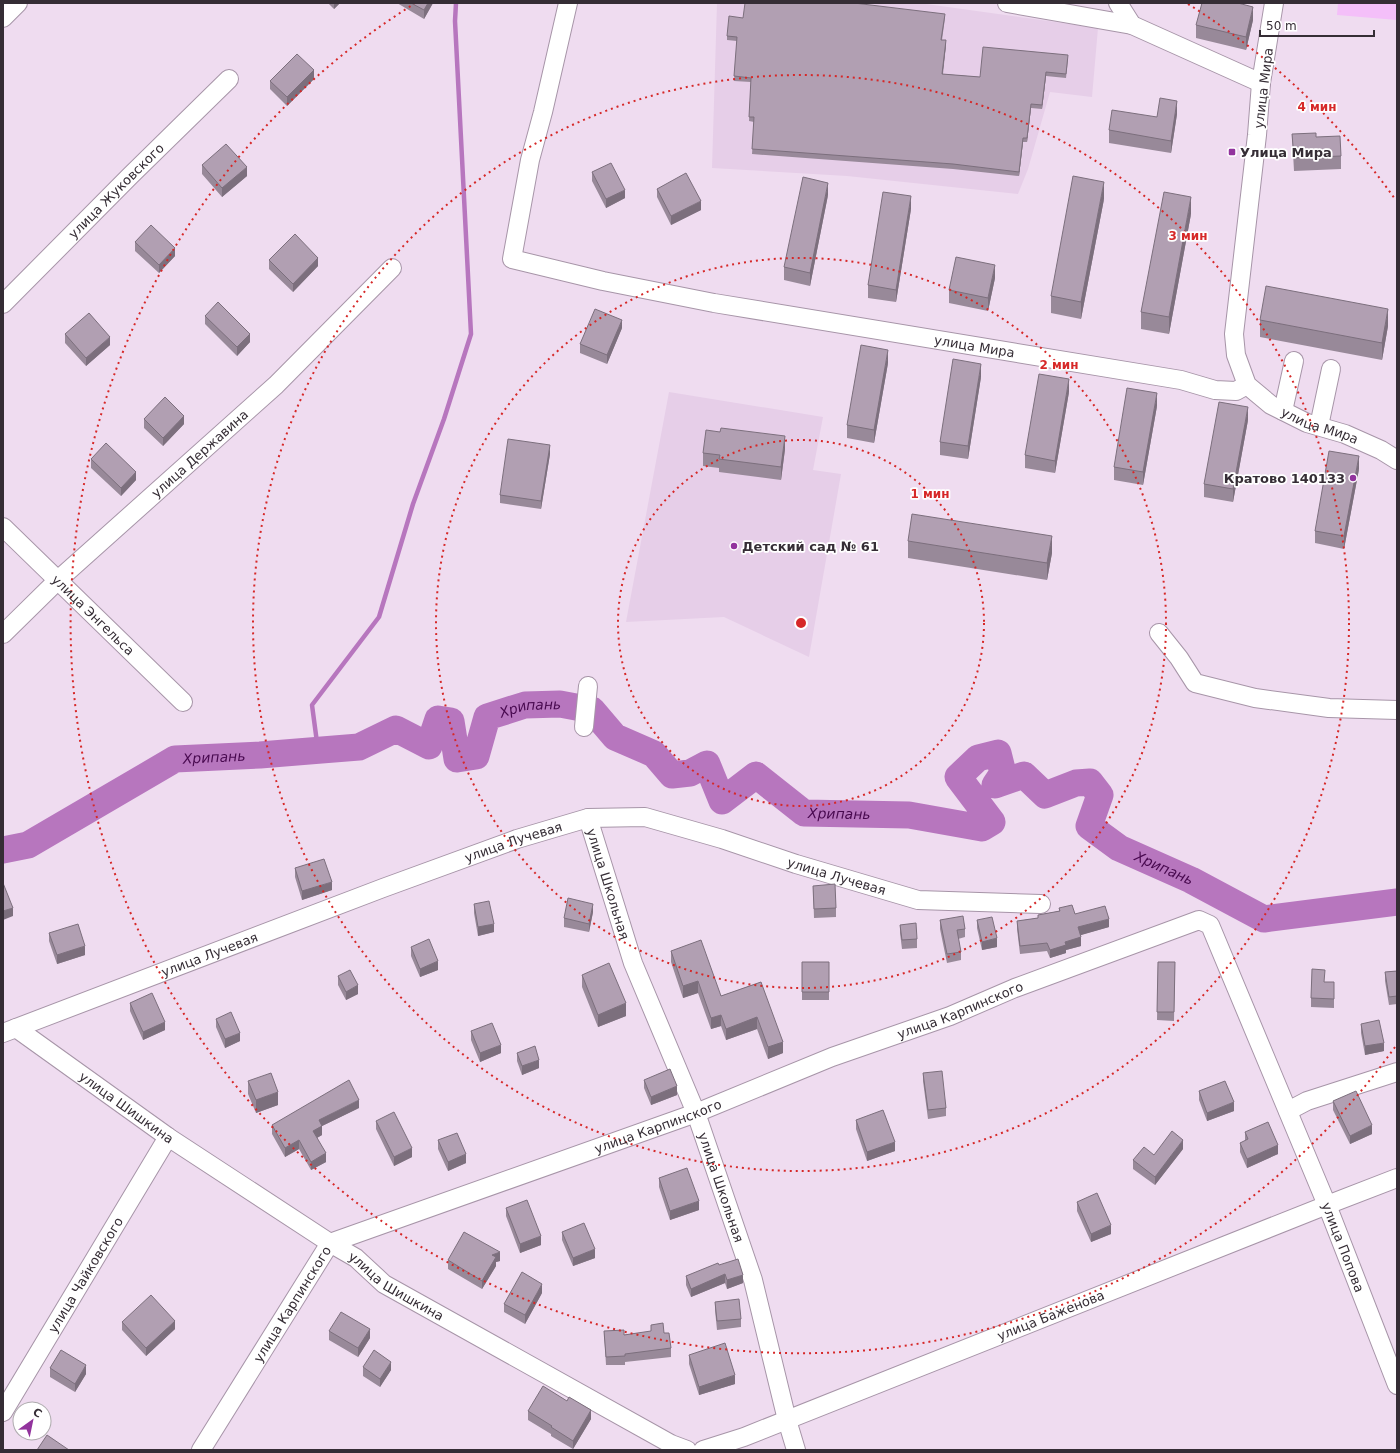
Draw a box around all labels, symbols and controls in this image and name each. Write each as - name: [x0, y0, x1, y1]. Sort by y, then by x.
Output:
- scale bar: [1260, 12, 1374, 38]
- text: 50 m: [1266, 19, 1297, 33]
- street label: улица Мира: [1251, 47, 1276, 129]
- text: 4 мин: [1297, 100, 1337, 114]
- street label: улица Жуковского: [65, 140, 167, 242]
- place label: Улица Мира: [1240, 145, 1332, 160]
- marker: Улица Мира: [1227, 147, 1237, 157]
- text: 3 мин: [1168, 229, 1208, 243]
- street label: улица Мира: [933, 332, 1016, 360]
- text: 2 мин: [1039, 358, 1079, 372]
- street label: улица Мира: [1279, 404, 1361, 447]
- street label: улица Державина: [149, 407, 251, 501]
- place label: Кратово 140133: [1224, 471, 1345, 486]
- marker: Кратово 140133: [1348, 473, 1358, 483]
- text: 1 мин: [910, 487, 950, 501]
- place label: Детский сад № 61: [742, 539, 879, 554]
- marker: Детский сад № 61: [729, 541, 739, 551]
- street label: улица Энгельса: [49, 572, 137, 659]
- centre of rings: [794, 616, 808, 630]
- water label: Хрипань: [496, 696, 561, 721]
- water label: Хрипань: [181, 748, 246, 767]
- water label: Хрипань: [807, 805, 871, 822]
- street label: улица Лучевая: [463, 819, 564, 866]
- street label: улица Школьная: [584, 827, 632, 941]
- water label: Хрипань: [1131, 848, 1196, 888]
- street label: улица Лучевая: [785, 855, 888, 898]
- street label: улица Лучевая: [159, 929, 260, 980]
- street label: улица Карпинского: [895, 979, 1025, 1042]
- street label: улица Шишкина: [76, 1069, 176, 1147]
- street label: улица Карпинского: [592, 1096, 724, 1156]
- street label: улица Школьная: [695, 1130, 747, 1244]
- street label: улица Попова: [1319, 1200, 1367, 1294]
- street label: улица Чайковского: [45, 1215, 126, 1336]
- street label: улица Карпинского: [251, 1243, 334, 1365]
- street label: улица Шишкина: [346, 1248, 446, 1324]
- street label: улица Баженова: [995, 1287, 1107, 1344]
- north arrow: [12, 1401, 52, 1441]
- text: С: [30, 1405, 44, 1421]

